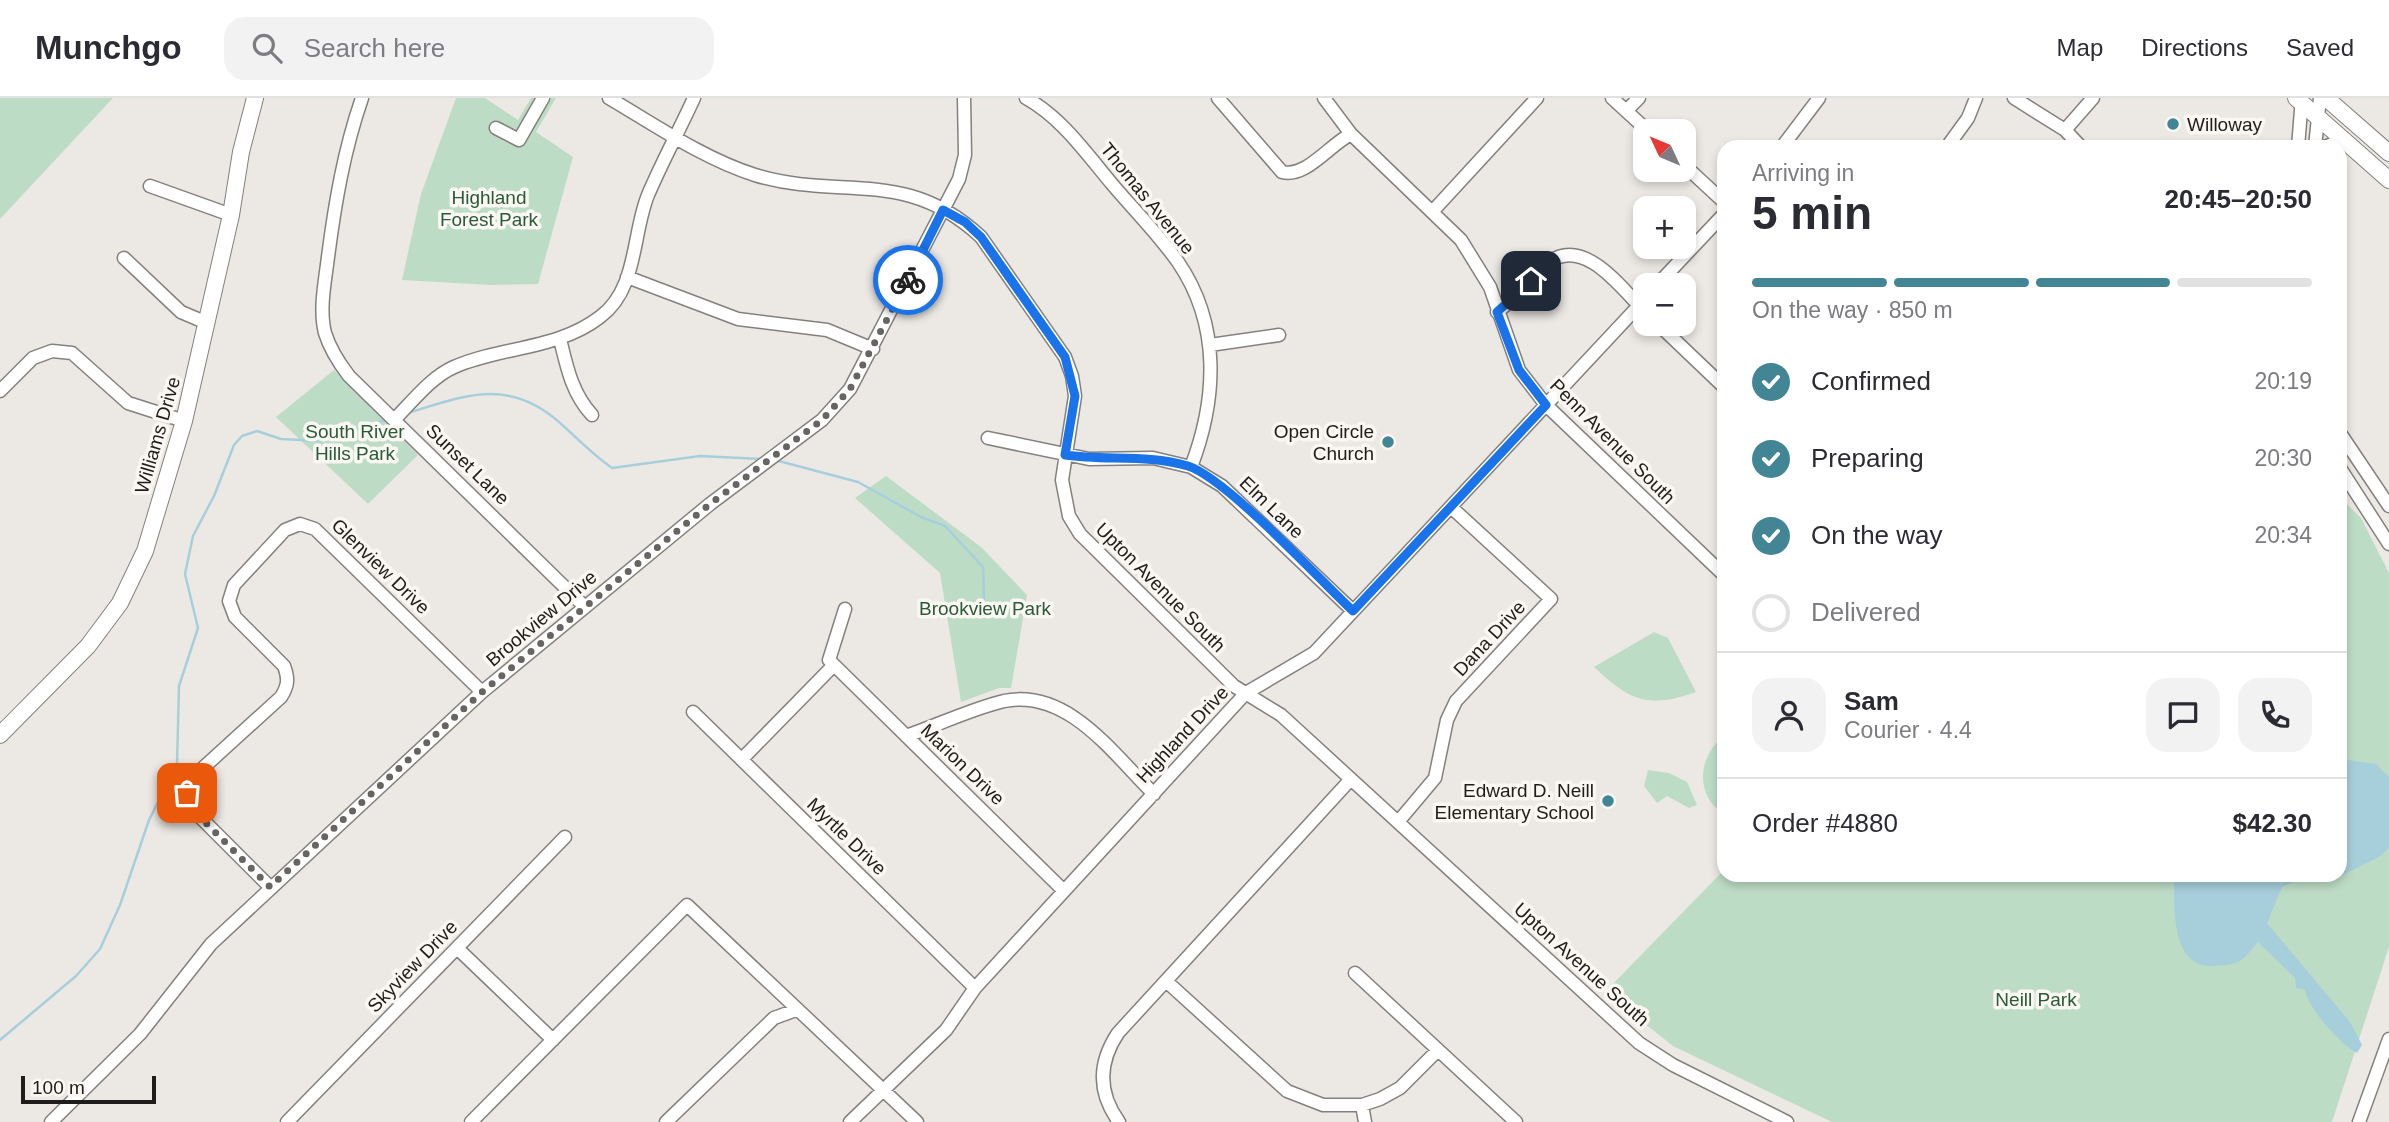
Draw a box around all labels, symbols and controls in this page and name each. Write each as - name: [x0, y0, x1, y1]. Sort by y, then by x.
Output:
- search box: [224, 17, 714, 80]
- text: Munchgo: [35, 29, 182, 66]
- icon: search: [248, 29, 286, 67]
- text: Search here: [304, 33, 445, 63]
- text: Map: [2057, 34, 2103, 61]
- text: Directions: [2141, 34, 2248, 61]
- text: Saved: [2286, 34, 2354, 61]
- place label: Willoway: [2187, 114, 2262, 135]
- marker: Willoway: [2165, 116, 2181, 132]
- north arrow: [1633, 119, 1696, 182]
- map controls: [1633, 119, 1696, 336]
- street label: Thomas Avenue: [1096, 138, 1199, 258]
- text: Arriving in: [1752, 160, 1854, 186]
- text: 20:45–20:50: [2165, 184, 2312, 214]
- park label: Highland Forest Park: [440, 187, 539, 230]
- text: 5 min: [1752, 187, 1872, 239]
- button: +: [1633, 196, 1696, 259]
- courier: [873, 245, 943, 315]
- pin: [1501, 251, 1561, 311]
- icon: bike: [889, 261, 927, 299]
- icon: home: [1512, 262, 1550, 300]
- button: −: [1633, 273, 1696, 336]
- text: On the way · 850 m: [1752, 297, 1953, 323]
- icon: check: [1752, 363, 1790, 401]
- text: Confirmed: [1811, 366, 1931, 396]
- text: 20:19: [2254, 368, 2312, 394]
- street label: Williams Drive: [131, 374, 184, 496]
- street label: Penn Avenue South: [1546, 375, 1679, 508]
- street label: Sunset Lane: [422, 420, 513, 509]
- park label: South River Hills Park: [305, 421, 405, 464]
- place label: Open Circle Church: [1274, 421, 1374, 464]
- marker: Open Circle Church: [1380, 434, 1396, 450]
- icon: check: [1752, 440, 1790, 478]
- text: Preparing: [1811, 443, 1924, 473]
- text: 20:30: [2254, 445, 2312, 471]
- street label: Elm Lane: [1235, 472, 1308, 543]
- street label: Glenview Drive: [327, 514, 434, 618]
- icon: check: [1752, 517, 1790, 555]
- street label: Upton Avenue South: [1092, 518, 1230, 656]
- text: On the way: [1811, 520, 1943, 550]
- text: 20:34: [2254, 522, 2312, 548]
- street label: Brookview Drive: [482, 566, 601, 671]
- street label: Dana Drive: [1449, 596, 1529, 680]
- text: Delivered: [1811, 597, 1921, 627]
- park label: Brookview Park: [919, 598, 1051, 619]
- button: person: [1752, 678, 1826, 752]
- button: chat: [2146, 678, 2220, 752]
- button: phone: [2238, 678, 2312, 752]
- street label: Highland Drive: [1132, 682, 1233, 787]
- text: Sam: [1844, 686, 1899, 716]
- text: Courier · 4.4: [1844, 717, 1972, 743]
- street label: Marion Drive: [917, 719, 1009, 809]
- pin: [157, 763, 217, 823]
- icon: bag: [168, 774, 206, 812]
- place label: Edward D. Neill Elementary School: [1435, 780, 1594, 823]
- marker: Edward D. Neill Elementary School: [1600, 793, 1616, 809]
- street label: Myrtle Drive: [803, 794, 890, 879]
- text: Order #4880: [1752, 808, 1898, 838]
- text: $42.30: [2232, 808, 2312, 838]
- street label: Upton Avenue South: [1510, 898, 1653, 1030]
- street label: Skyview Drive: [363, 916, 461, 1017]
- park label: Neill Park: [1995, 989, 2077, 1010]
- scale bar: [21, 1073, 156, 1105]
- text: 100 m: [32, 1077, 85, 1098]

